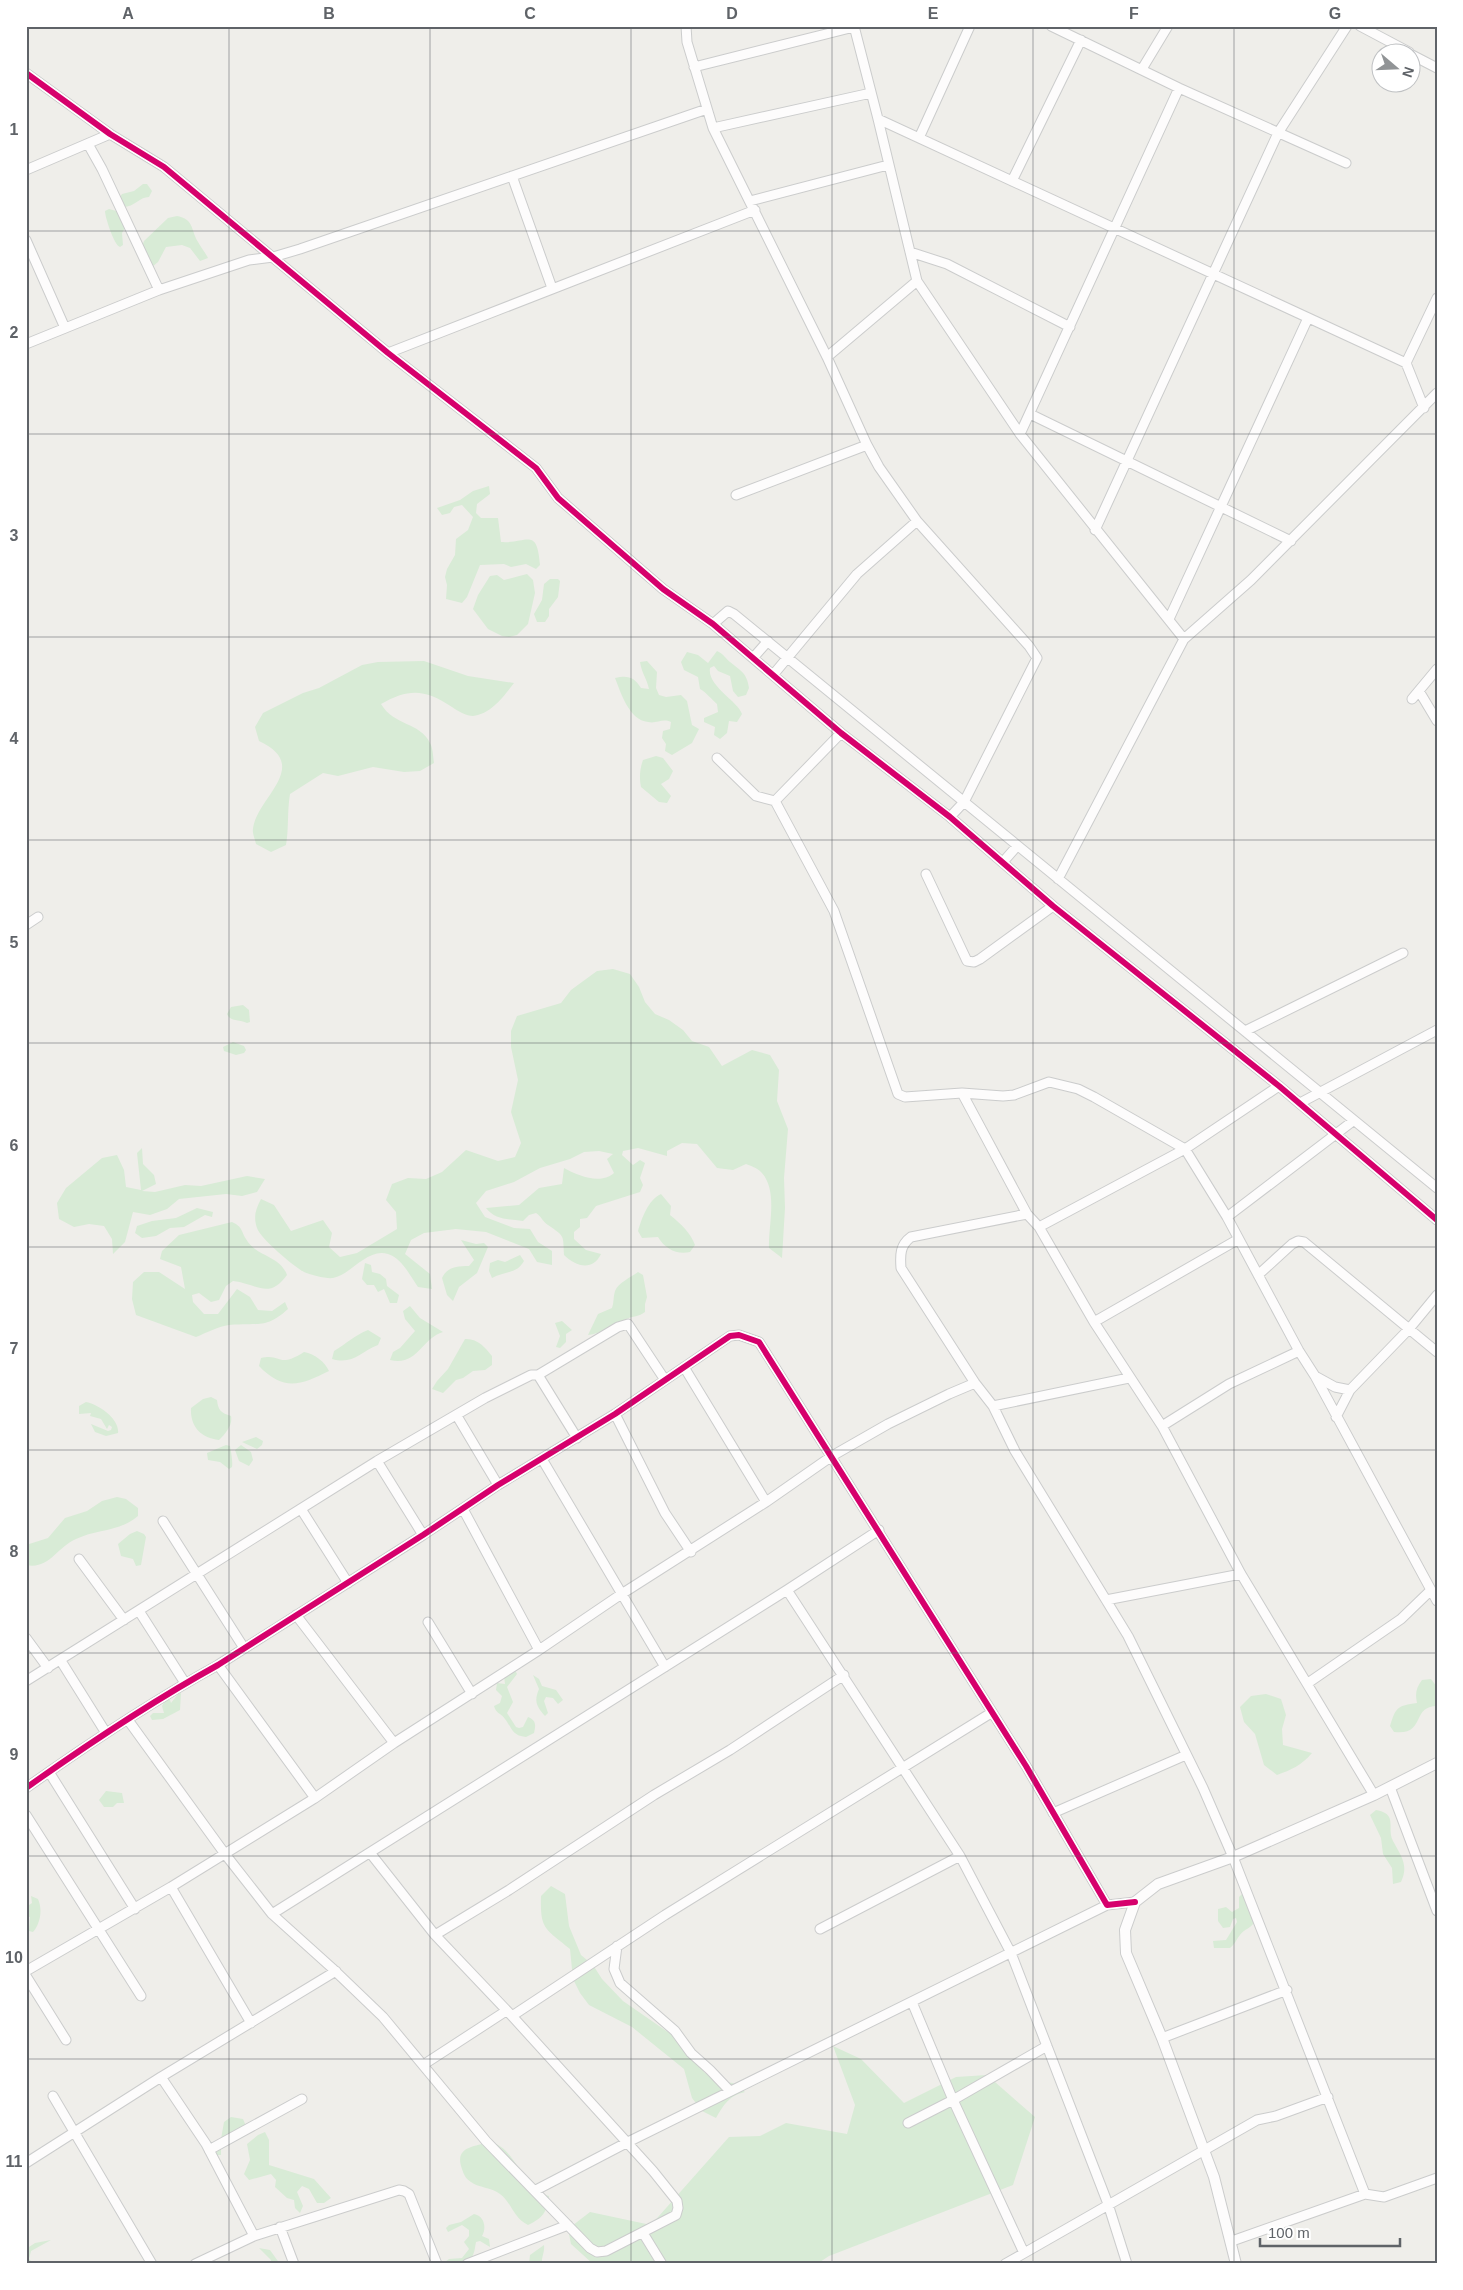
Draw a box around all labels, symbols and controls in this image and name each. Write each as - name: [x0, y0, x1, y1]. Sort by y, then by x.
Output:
- text: A: [122, 5, 134, 22]
- text: B: [323, 5, 335, 22]
- text: C: [524, 5, 536, 22]
- text: D: [726, 5, 738, 22]
- text: E: [928, 5, 939, 22]
- text: F: [1129, 5, 1139, 22]
- text: G: [1329, 5, 1341, 22]
- north arrow: [1370, 42, 1420, 92]
- text: N: [1399, 65, 1418, 80]
- text: 1: [10, 121, 19, 138]
- text: 2: [10, 324, 19, 341]
- text: 3: [10, 527, 19, 544]
- text: 4: [10, 730, 19, 747]
- text: 5: [10, 934, 19, 951]
- text: 6: [10, 1137, 19, 1154]
- text: 7: [10, 1340, 19, 1357]
- text: 8: [10, 1543, 19, 1560]
- text: 9: [10, 1746, 19, 1763]
- text: 10: [5, 1949, 23, 1966]
- text: 11: [6, 2153, 23, 2170]
- scale bar: [1260, 2215, 1400, 2247]
- text: 100 m: [1268, 2224, 1310, 2241]

